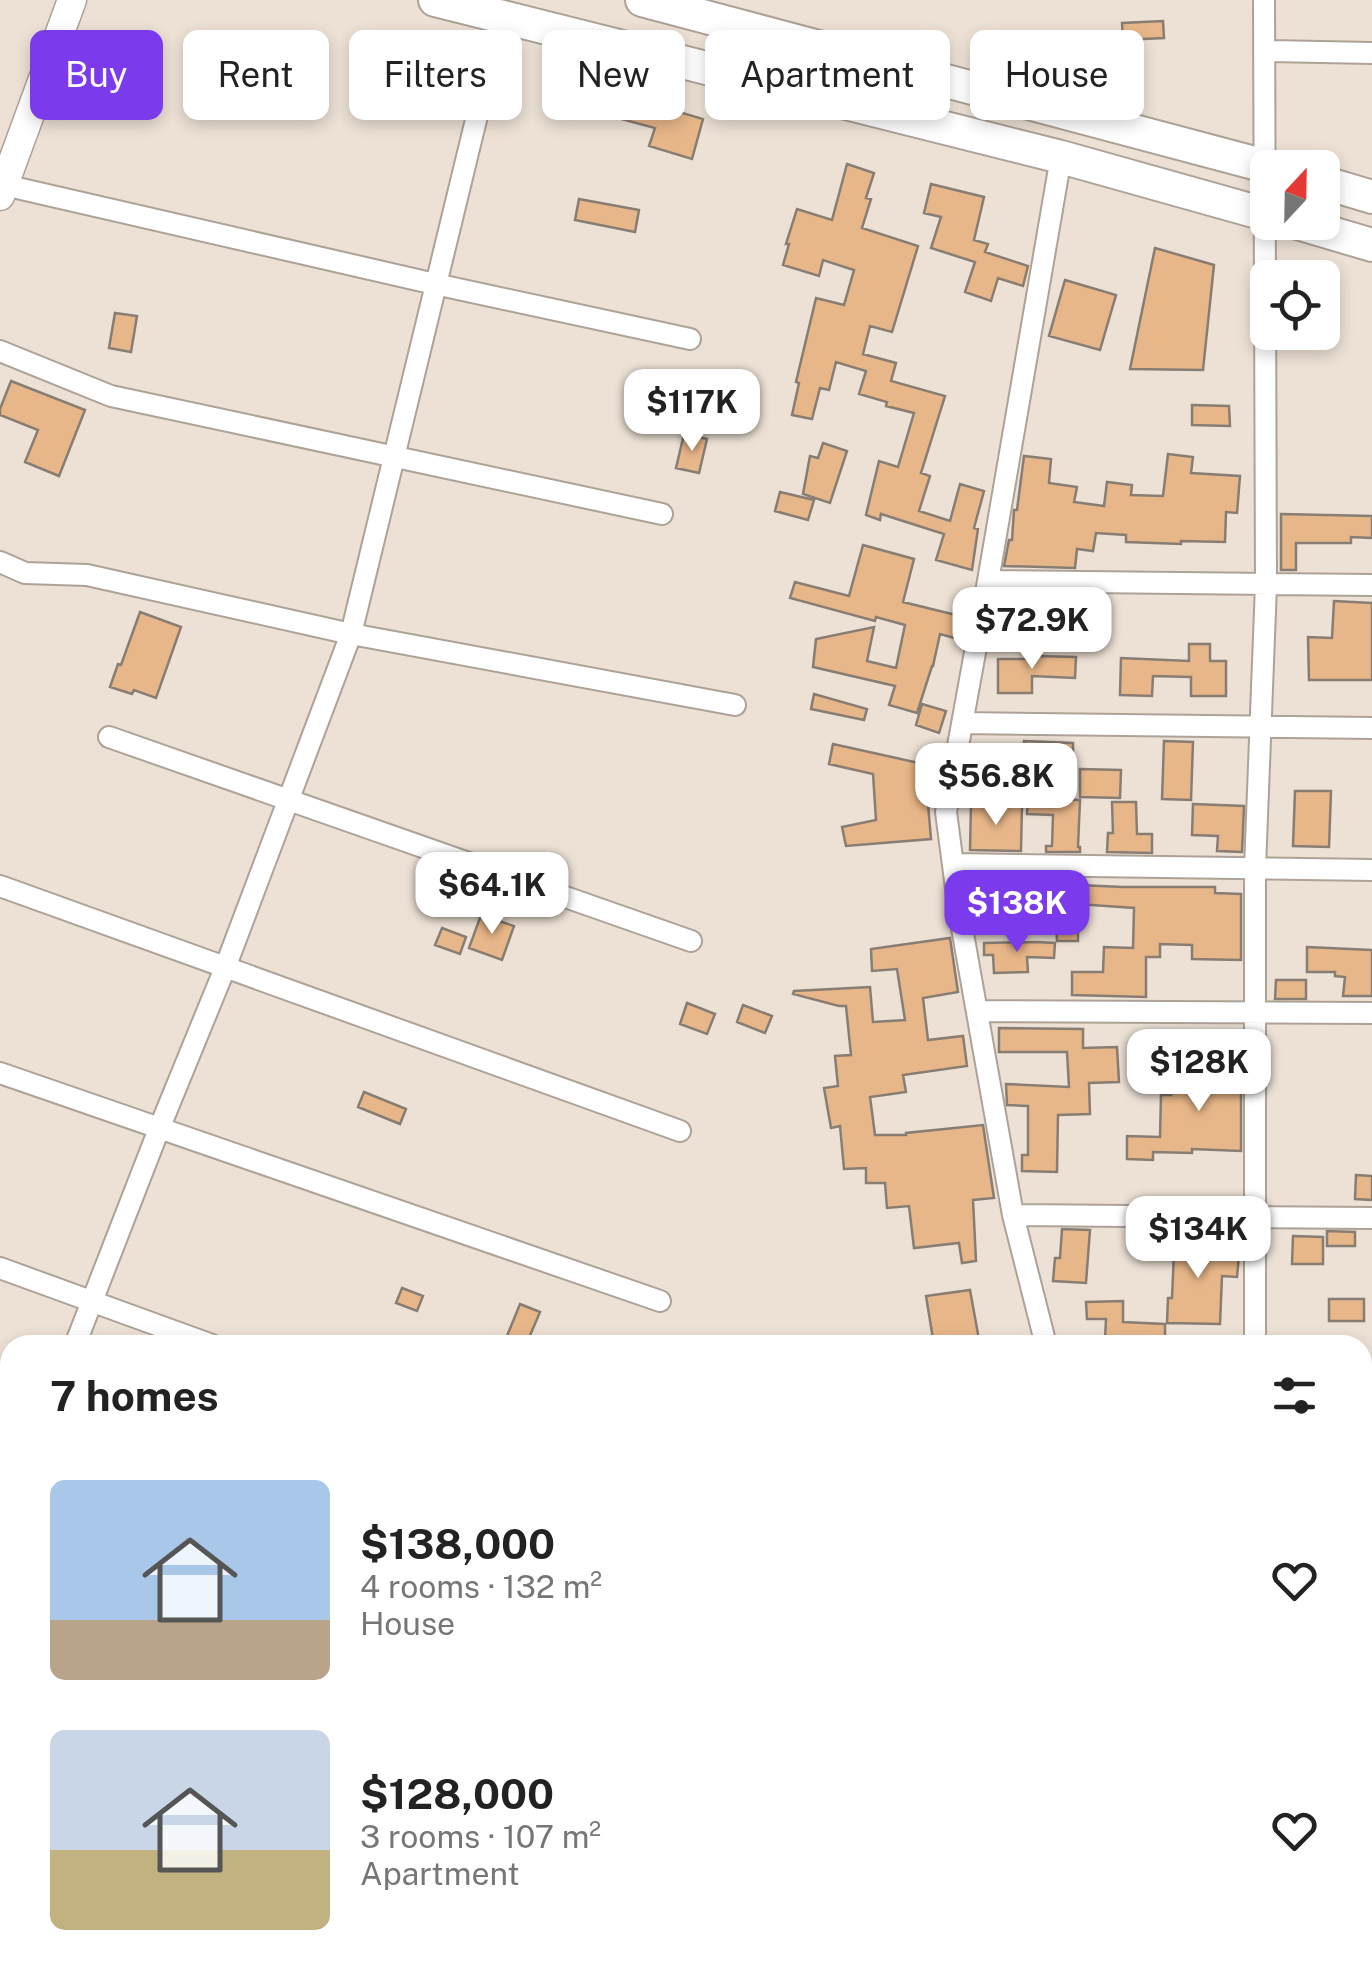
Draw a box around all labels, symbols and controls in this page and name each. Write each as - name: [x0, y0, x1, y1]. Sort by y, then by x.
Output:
- chip: Buy: [30, 30, 163, 120]
- chip: Rent: [183, 30, 329, 120]
- chip: Filters: [349, 30, 522, 120]
- chip: New: [542, 30, 685, 120]
- chip: Apartment: [705, 30, 950, 120]
- chip: House: [970, 30, 1144, 120]
- north arrow: [1250, 150, 1340, 240]
- map controls: [1250, 150, 1340, 350]
- button: locate: [1250, 260, 1340, 350]
- pin: $117K: [622, 369, 762, 454]
- text: $117K: [646, 383, 738, 420]
- pin: $72.9K: [951, 587, 1113, 672]
- text: $72.9K: [975, 601, 1089, 638]
- pin: $56.8K: [915, 743, 1077, 828]
- text: $56.8K: [937, 757, 1055, 794]
- pin: $64.1K: [411, 852, 573, 937]
- text: $64.1K: [437, 866, 547, 903]
- pin: $138K: [947, 870, 1087, 955]
- text: $138K: [966, 884, 1068, 921]
- pin: $128K: [1129, 1029, 1269, 1114]
- text: $128K: [1149, 1043, 1249, 1080]
- pin: $134K: [1128, 1196, 1268, 1281]
- text: $134K: [1148, 1210, 1248, 1247]
- icon: filters: [1267, 1368, 1322, 1423]
- text: 7 homes: [50, 1371, 219, 1420]
- text: $138,000: [360, 1519, 555, 1568]
- icon: home: [130, 1520, 250, 1640]
- icon: heart: [1267, 1553, 1322, 1608]
- text: 4 rooms · 132 m²: [360, 1568, 602, 1605]
- text: House: [360, 1605, 455, 1642]
- text: $128,000: [360, 1769, 554, 1818]
- icon: home: [130, 1770, 250, 1890]
- icon: heart: [1267, 1803, 1322, 1858]
- text: 3 rooms · 107 m²: [360, 1818, 601, 1855]
- text: Apartment: [360, 1855, 520, 1892]

